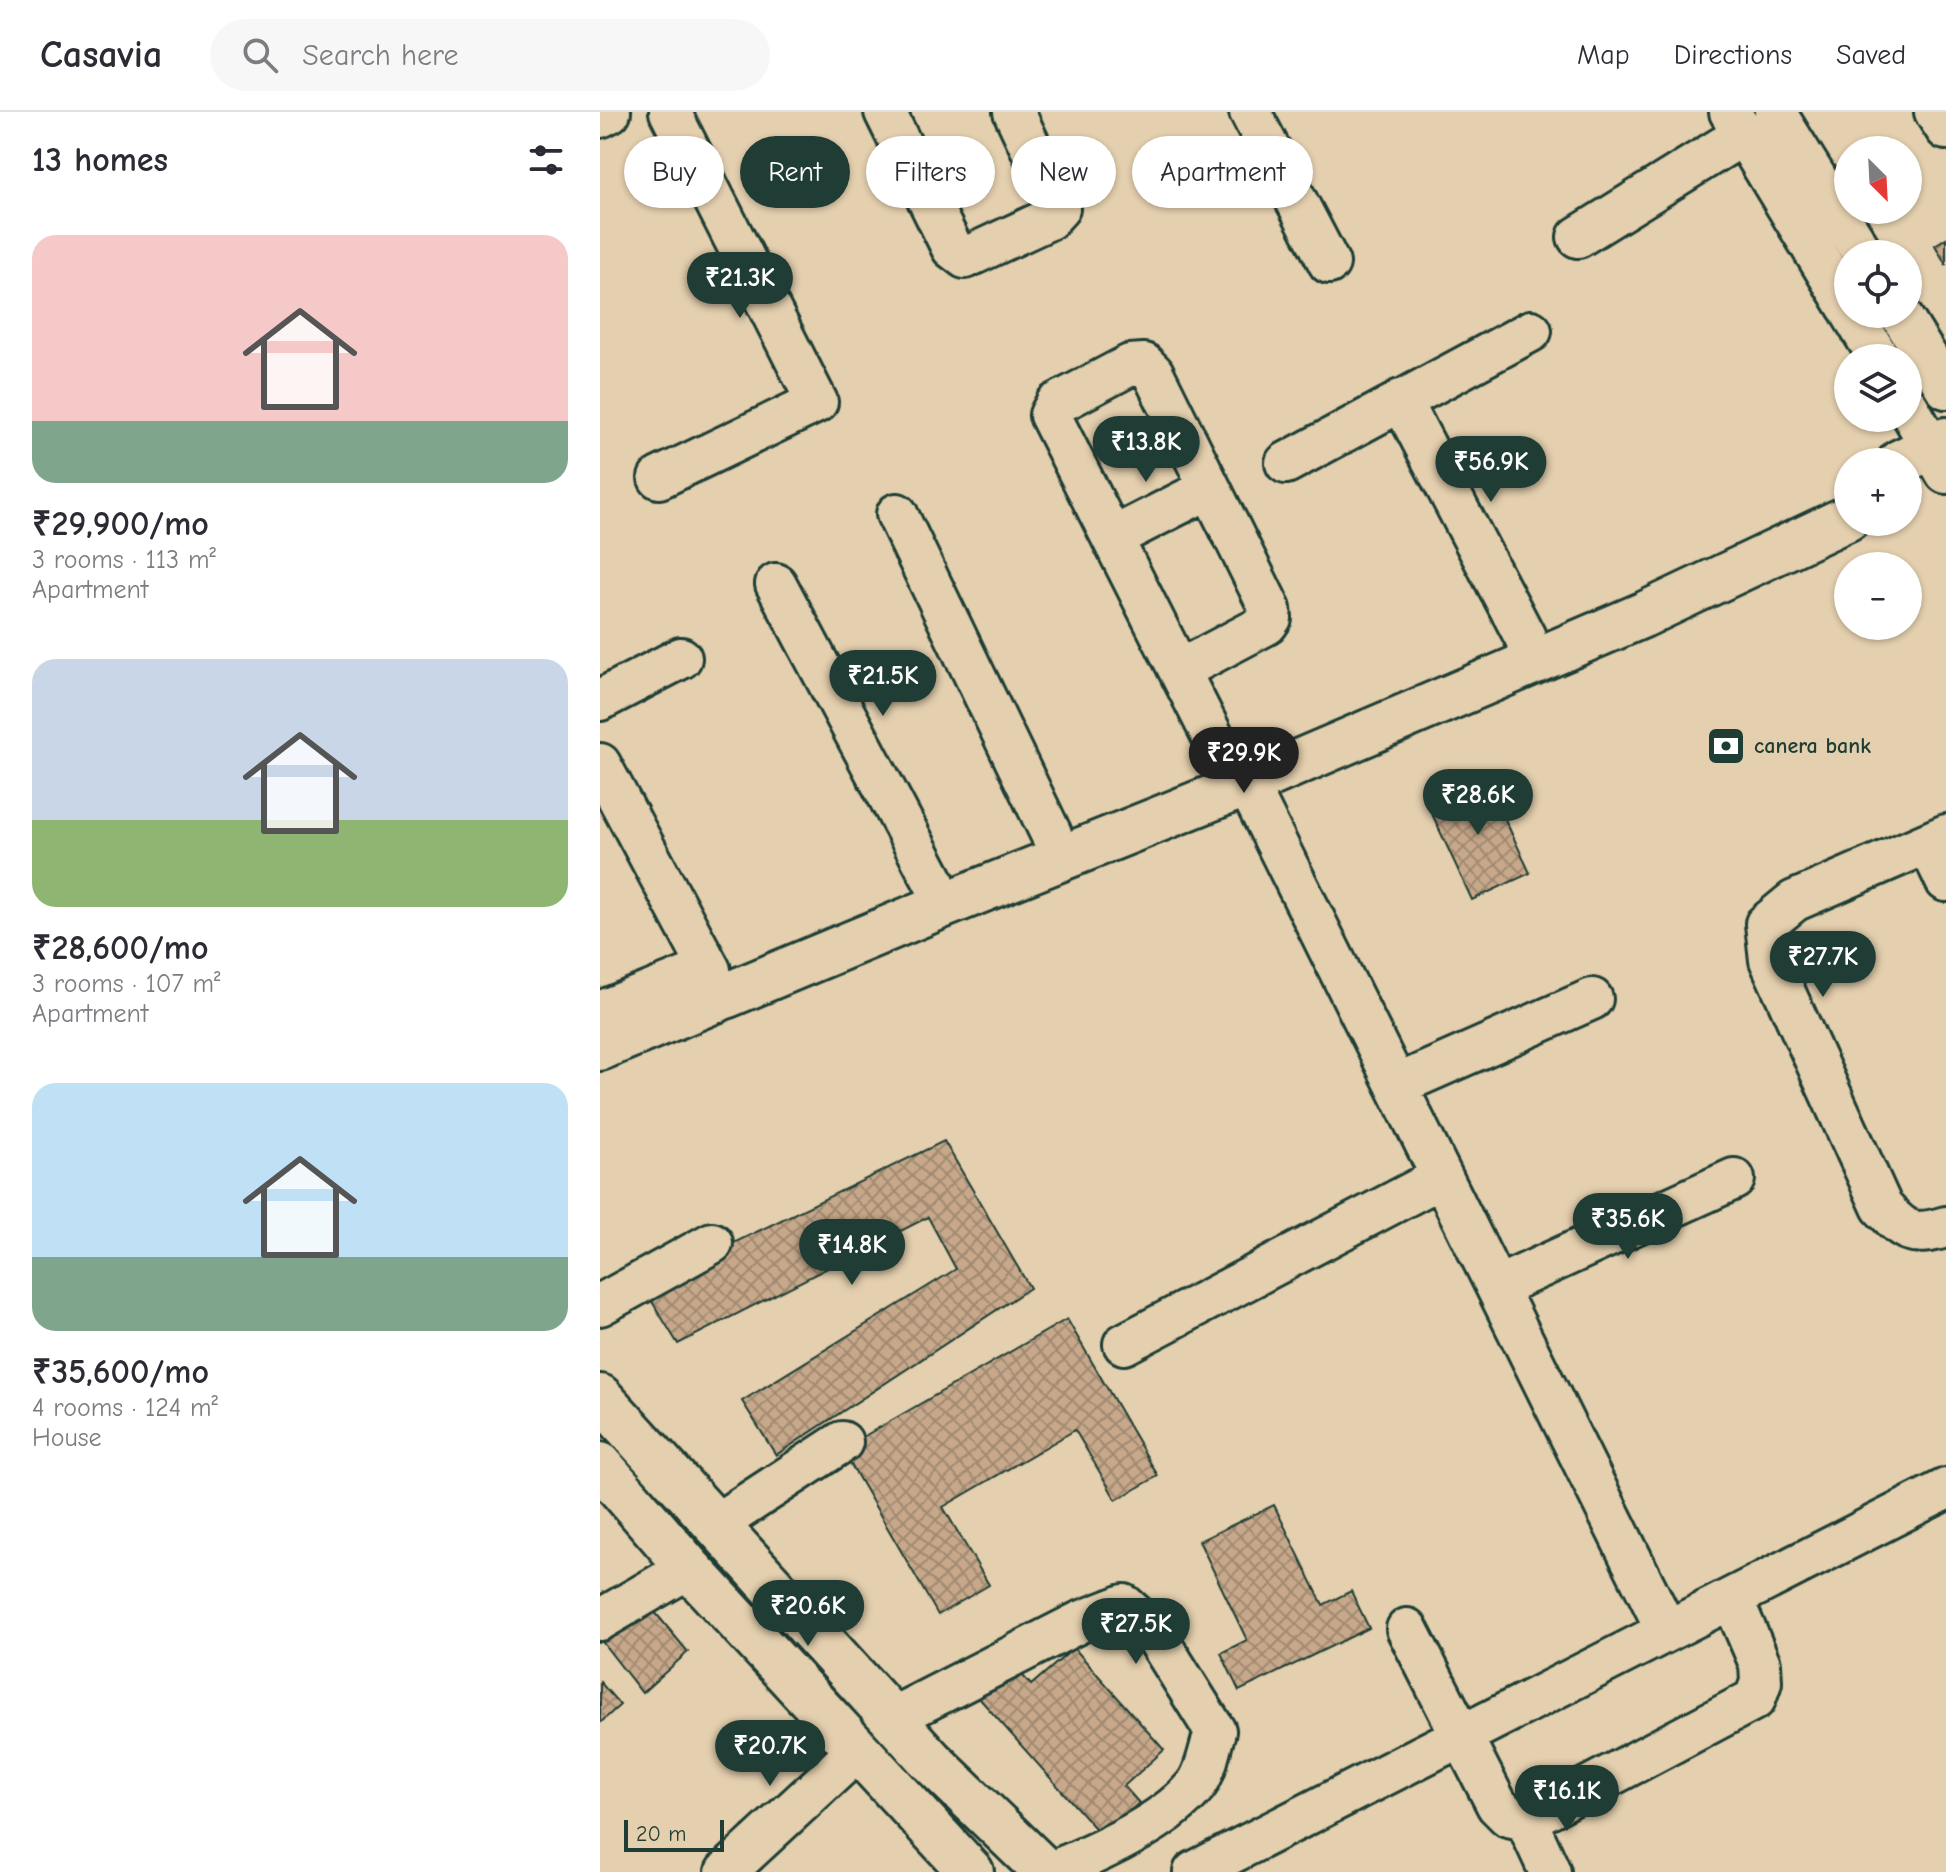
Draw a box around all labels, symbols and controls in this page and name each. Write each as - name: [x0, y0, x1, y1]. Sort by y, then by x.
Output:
- search box: [210, 19, 770, 91]
- text: Casavia: [40, 33, 162, 77]
- icon: search: [238, 33, 282, 77]
- text: Search here: [302, 38, 458, 73]
- text: Map: [1577, 39, 1630, 71]
- text: Directions: [1674, 39, 1792, 71]
- text: Saved: [1836, 39, 1906, 71]
- chip: Buy: [624, 136, 724, 208]
- chip: Rent: [740, 136, 850, 208]
- chip: Filters: [866, 136, 995, 208]
- chip: New: [1011, 136, 1116, 208]
- chip: Apartment: [1132, 136, 1313, 208]
- north arrow: [1834, 136, 1922, 224]
- map controls: [1834, 136, 1922, 640]
- icon: filters: [524, 138, 568, 182]
- text: 13 homes: [32, 140, 168, 180]
- button: locate: [1834, 240, 1922, 328]
- pin: ₹21.3K: [675, 252, 805, 320]
- text: ₹21.3K: [705, 263, 775, 293]
- icon: home: [228, 287, 372, 431]
- button: layers: [1834, 344, 1922, 432]
- pin: ₹13.8K: [1081, 416, 1211, 484]
- text: ₹13.8K: [1111, 427, 1181, 457]
- pin: ₹56.9K: [1426, 436, 1556, 504]
- text: ₹56.9K: [1453, 447, 1529, 477]
- button: +: [1834, 448, 1922, 536]
- text: ₹29,900/mo: [32, 504, 209, 544]
- text: 3 rooms · 113 m²: [32, 545, 216, 575]
- button: −: [1834, 552, 1922, 640]
- text: Apartment: [32, 575, 148, 605]
- pin: ₹21.5K: [818, 650, 948, 718]
- text: ₹21.5K: [847, 661, 919, 691]
- icon: home: [228, 711, 372, 855]
- bank icon: canera bank: [1705, 725, 1747, 767]
- pin: ₹29.9K: [1179, 727, 1309, 795]
- place label: canera bank: [1754, 733, 1871, 759]
- text: ₹29.9K: [1207, 738, 1281, 768]
- pin: ₹28.6K: [1413, 769, 1543, 837]
- text: ₹28.6K: [1441, 780, 1515, 810]
- text: ₹28,600/mo: [32, 928, 209, 968]
- pin: ₹27.7K: [1758, 931, 1888, 999]
- text: ₹27.7K: [1788, 942, 1858, 972]
- text: 3 rooms · 107 m²: [32, 969, 221, 999]
- text: Apartment: [32, 999, 148, 1029]
- icon: home: [228, 1135, 372, 1279]
- pin: ₹35.6K: [1563, 1193, 1693, 1261]
- text: ₹35.6K: [1591, 1204, 1665, 1234]
- pin: ₹14.8K: [787, 1219, 917, 1287]
- text: ₹14.8K: [817, 1230, 887, 1260]
- text: ₹35,600/mo: [32, 1352, 209, 1392]
- text: 4 rooms · 124 m²: [32, 1393, 218, 1423]
- text: House: [32, 1423, 102, 1453]
- pin: ₹20.6K: [743, 1580, 873, 1648]
- text: ₹20.6K: [770, 1591, 846, 1621]
- pin: ₹27.5K: [1071, 1598, 1201, 1666]
- text: ₹27.5K: [1100, 1609, 1172, 1639]
- pin: ₹20.7K: [705, 1720, 835, 1788]
- text: ₹20.7K: [733, 1731, 807, 1761]
- pin: ₹16.1K: [1502, 1765, 1632, 1833]
- text: ₹16.1K: [1533, 1776, 1601, 1806]
- scale bar: [624, 1816, 724, 1852]
- text: 20 m: [636, 1821, 686, 1847]

